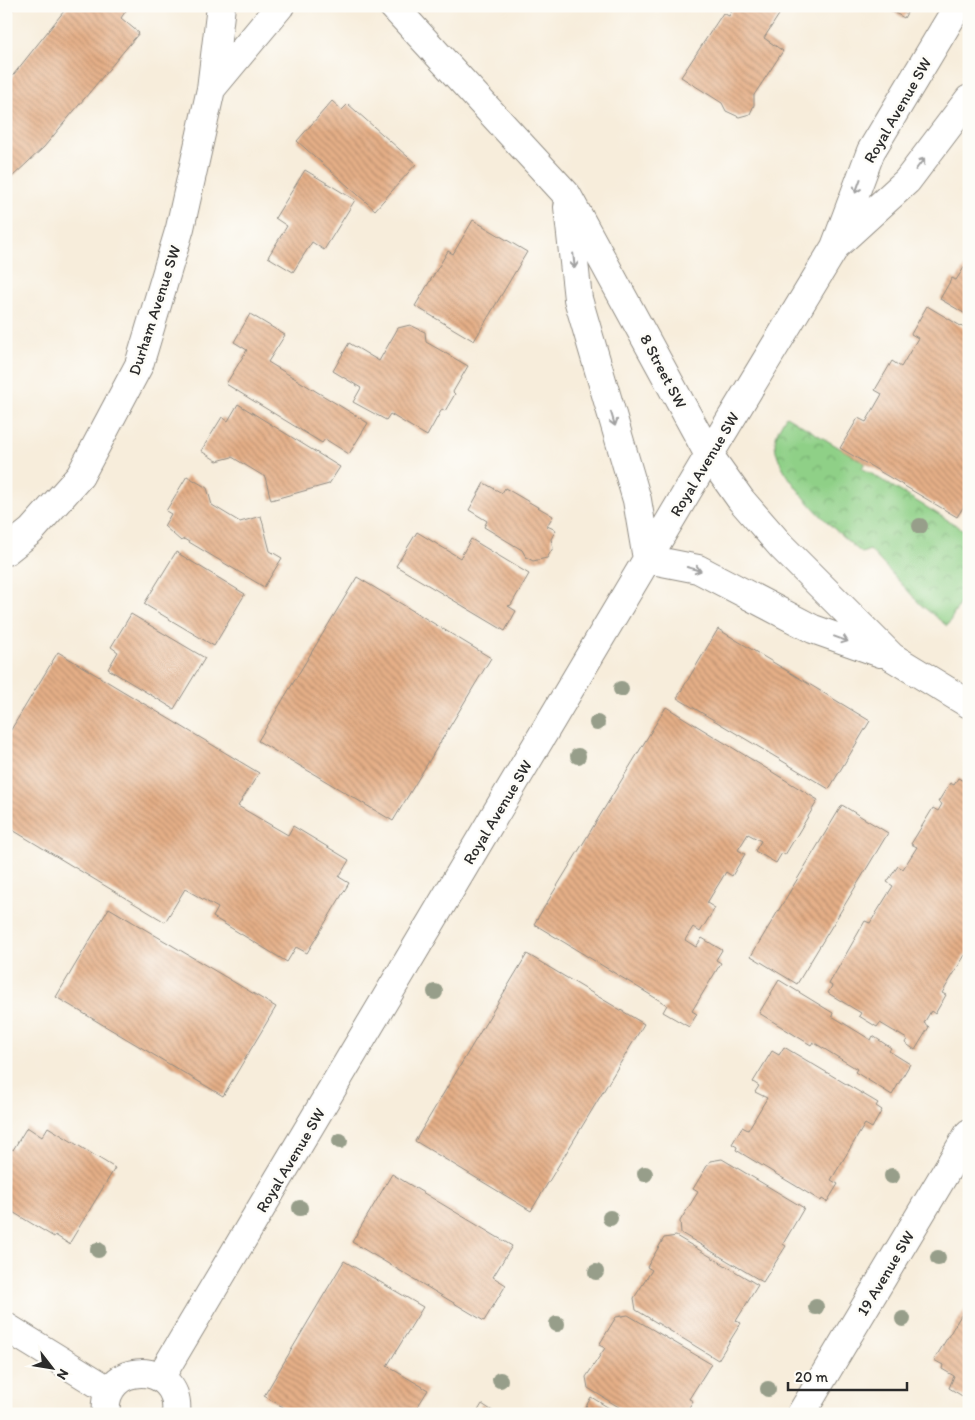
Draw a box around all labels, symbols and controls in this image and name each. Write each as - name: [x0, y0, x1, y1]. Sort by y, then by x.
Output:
- street label: Royal Avenue SW: [860, 54, 935, 166]
- one-way arrow: [915, 157, 925, 171]
- one-way arrow: [853, 178, 862, 193]
- street label: Durham Avenue SW: [125, 243, 185, 377]
- one-way arrow: [569, 253, 579, 269]
- street label: 8 Street SW: [636, 331, 691, 412]
- street label: Royal Avenue SW: [666, 408, 743, 520]
- one-way arrow: [609, 410, 619, 426]
- one-way arrow: [686, 565, 702, 574]
- one-way arrow: [833, 635, 848, 644]
- street label: Royal Avenue SW: [459, 756, 536, 868]
- street label: Royal Avenue SW: [252, 1104, 329, 1216]
- street label: 19 Avenue SW: [853, 1227, 918, 1319]
- north arrow: [28, 1342, 78, 1392]
- scale bar: [788, 1360, 906, 1392]
- text: N: [53, 1366, 72, 1383]
- text: 20 m: [795, 1368, 829, 1386]

